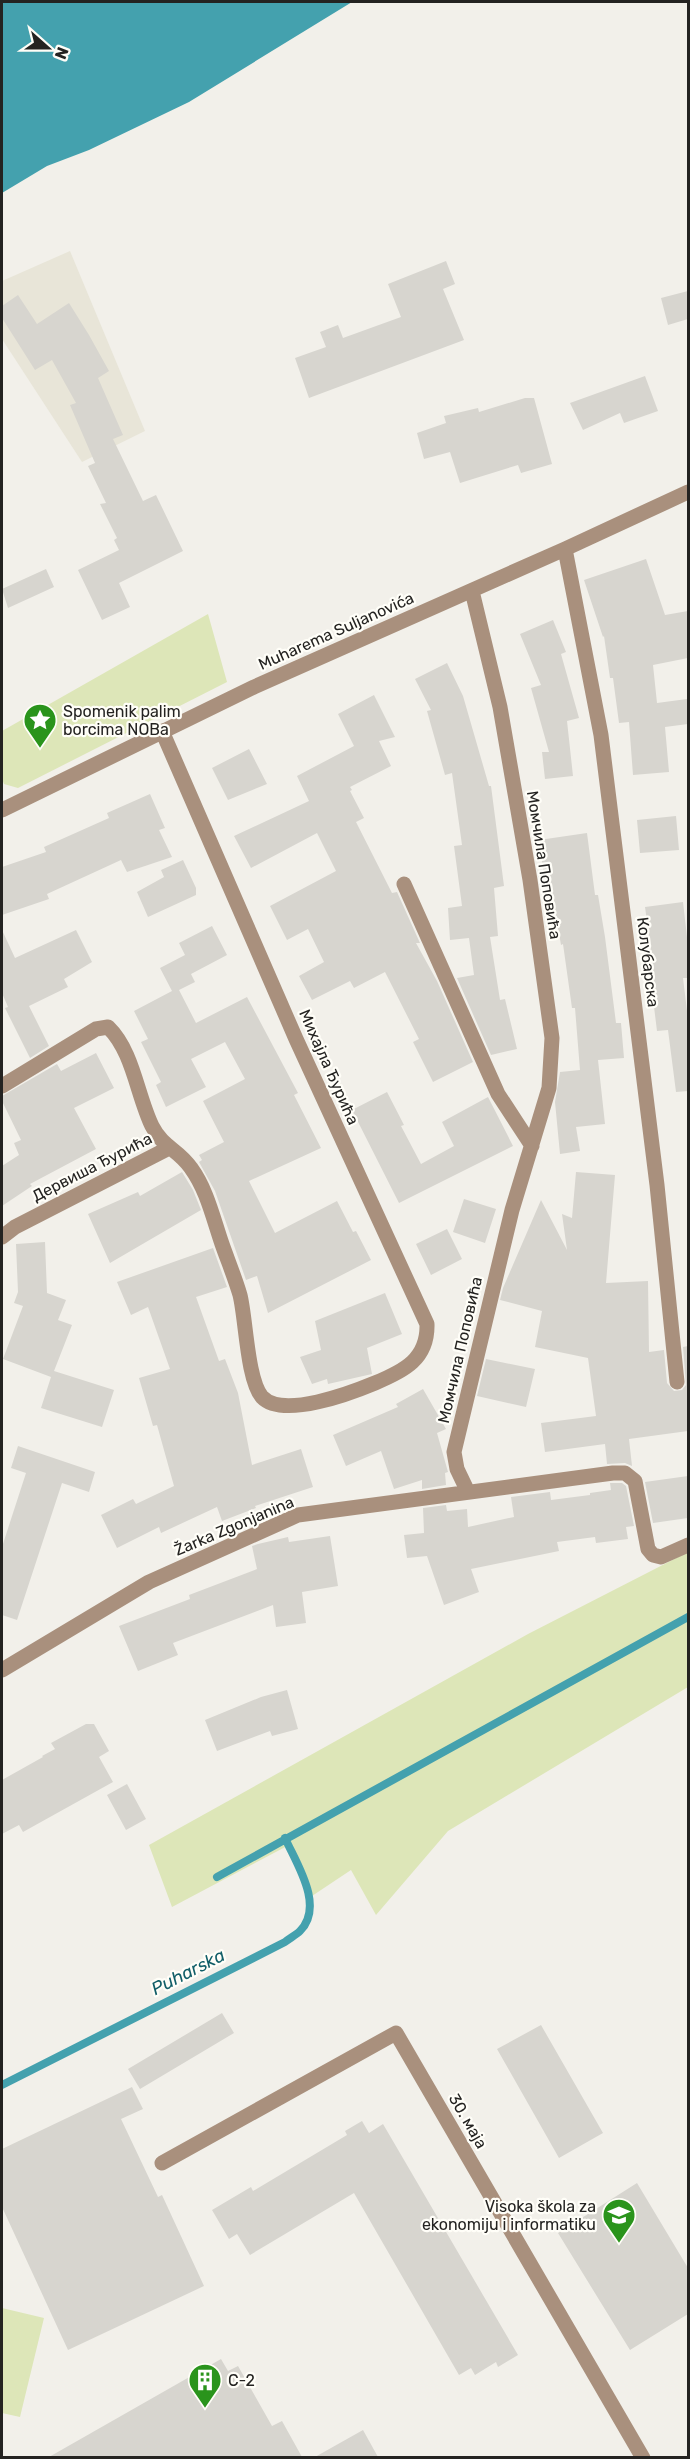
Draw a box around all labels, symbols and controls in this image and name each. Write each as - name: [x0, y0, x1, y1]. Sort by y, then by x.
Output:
- north arrow: [18, 18, 78, 78]
- text: N: [51, 44, 72, 62]
- street label: Muharema Suljanovića: [255, 588, 417, 674]
- place icon: Spomenik palim borcima NOBa: [22, 702, 58, 749]
- place label: Spomenik palim borcima NOBa: [63, 702, 181, 739]
- street label: Момчила Поповића: [523, 789, 565, 941]
- street label: Колубарска: [633, 916, 663, 1008]
- street label: Михајла Ђурића: [295, 1006, 363, 1128]
- street label: Дервиша Ђурића: [29, 1129, 155, 1205]
- street label: Момчила Поповића: [434, 1275, 486, 1425]
- street label: Žarka Zgonjanina: [171, 1492, 297, 1560]
- water label: Puharska: [147, 1944, 229, 2000]
- street label: 30. маја: [445, 2090, 491, 2152]
- place label: Visoka škola za ekonomiju i informatiku: [422, 2197, 596, 2234]
- school or university icon: Visoka škola za ekonomiju i informatiku: [601, 2197, 637, 2244]
- building icon: C-2: [187, 2362, 223, 2409]
- place label: C-2: [228, 2371, 255, 2390]

